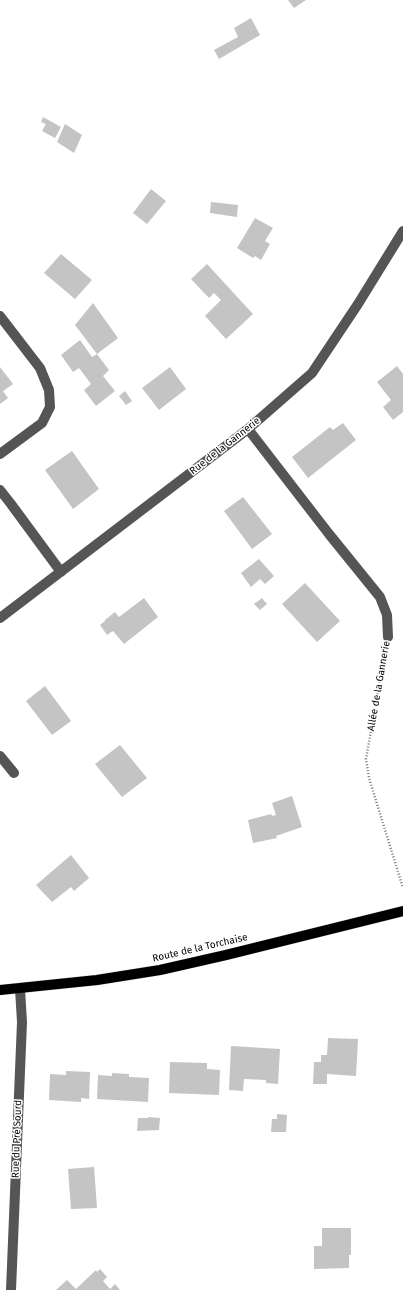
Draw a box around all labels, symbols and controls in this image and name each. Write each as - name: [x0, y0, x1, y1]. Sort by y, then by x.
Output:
- street label: Rue de la Gannerie: [187, 415, 263, 477]
- street label: Allée de la Gannerie: [365, 640, 393, 732]
- street label: Route de la Torchaise: [151, 931, 249, 965]
- street label: Rue du Pré Sourd: [10, 1100, 24, 1178]

